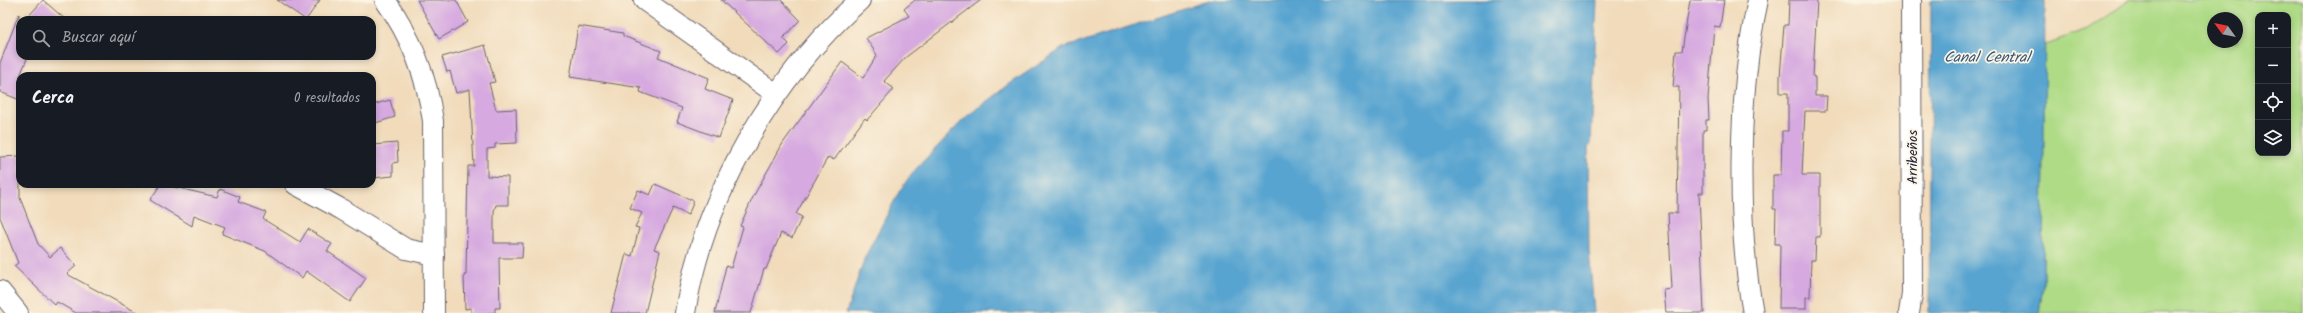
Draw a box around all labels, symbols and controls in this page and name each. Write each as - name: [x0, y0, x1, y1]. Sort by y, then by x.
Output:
- north arrow: [2207, 12, 2243, 48]
- map controls: [2255, 12, 2291, 156]
- button: +: [2255, 12, 2291, 48]
- search box: [16, 16, 376, 60]
- text: Buscar aquí: [62, 26, 135, 50]
- icon: search: [30, 27, 52, 49]
- water label: Canal Central: [1944, 46, 2033, 70]
- button: −: [2255, 48, 2291, 84]
- button: locate: [2255, 84, 2291, 120]
- text: Cerca: [32, 85, 74, 112]
- text: 0 resultados: [294, 88, 360, 109]
- button: layers: [2255, 120, 2291, 156]
- street label: Arribeños: [1902, 130, 1924, 184]

